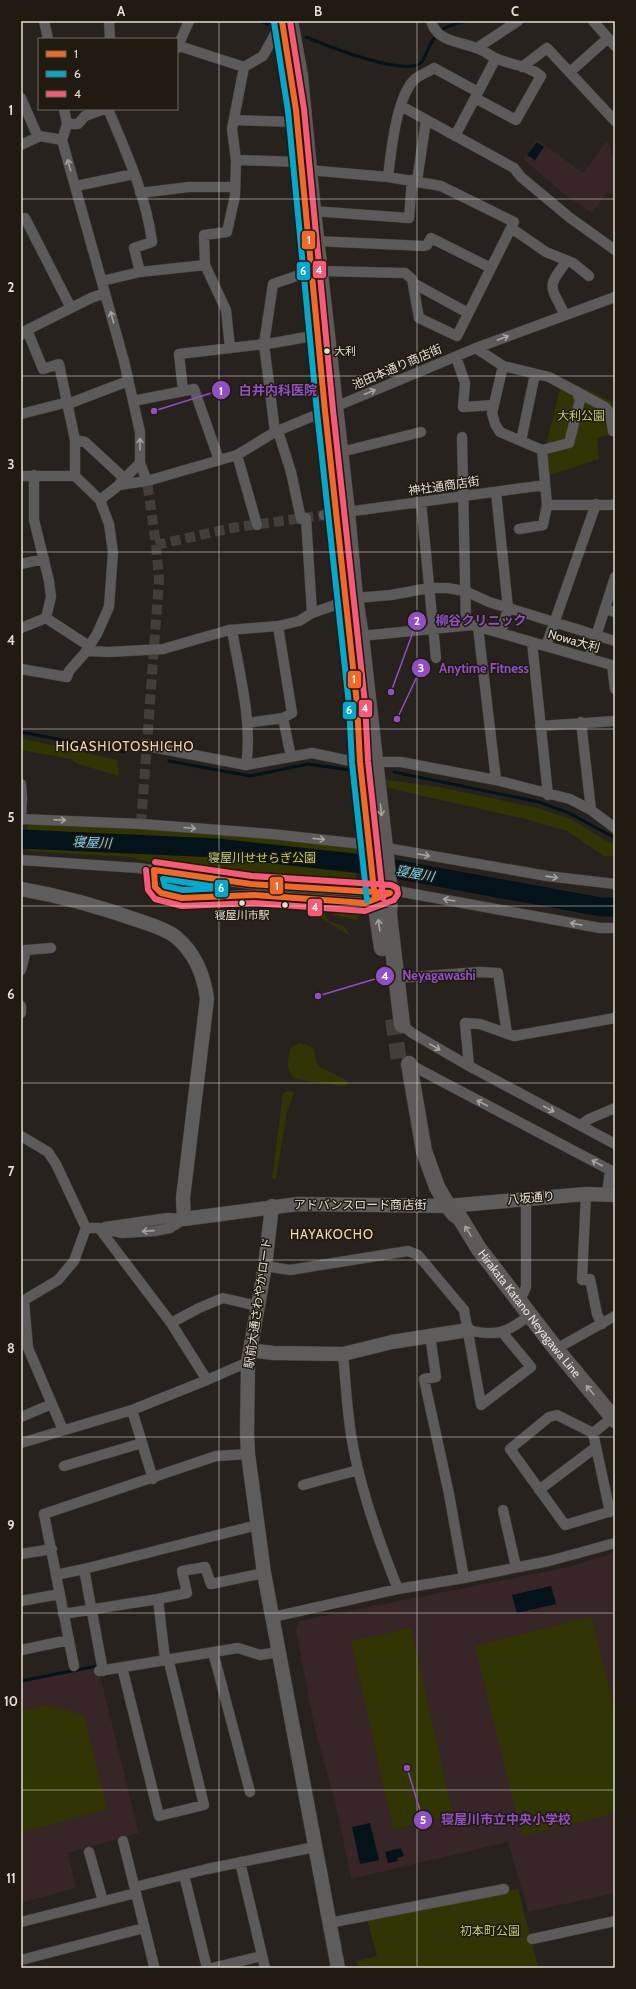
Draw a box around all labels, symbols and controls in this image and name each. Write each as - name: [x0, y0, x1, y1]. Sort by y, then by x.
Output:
- text: A: [117, 3, 126, 19]
- text: B: [314, 3, 322, 19]
- text: C: [511, 3, 519, 19]
- legend: [38, 38, 178, 110]
- text: 1: [74, 46, 78, 61]
- text: 6: [74, 66, 81, 81]
- text: 4: [74, 86, 81, 101]
- text: 1: [9, 102, 13, 118]
- one-way arrow: [65, 158, 72, 171]
- line badge: 1: [301, 230, 316, 250]
- text: 1: [307, 233, 311, 247]
- line badge: 4: [312, 260, 327, 279]
- line badge: 6: [296, 261, 311, 281]
- text: 4: [316, 263, 323, 277]
- text: 6: [300, 264, 306, 278]
- text: 2: [8, 279, 15, 295]
- one-way arrow: [108, 311, 115, 324]
- one-way arrow: [497, 333, 509, 341]
- street label: 池田本通り商店街: [350, 341, 444, 392]
- place label: 大利: [334, 344, 356, 358]
- marker: 大利: [322, 346, 332, 356]
- callout: 白井内科医院: [211, 378, 325, 403]
- text: 白井内科医院: [239, 382, 317, 398]
- text: 1: [219, 383, 223, 398]
- one-way arrow: [364, 388, 376, 396]
- park label: 大利公園: [557, 408, 605, 423]
- one-way arrow: [136, 438, 144, 451]
- text: 3: [7, 456, 15, 472]
- street label: 神社通商店街: [407, 473, 481, 498]
- callout: 柳谷クリニック: [407, 608, 534, 633]
- text: 柳谷クリニック: [435, 612, 527, 628]
- text: 2: [414, 613, 420, 628]
- street label: Nowa大利: [546, 626, 602, 655]
- text: 4: [7, 632, 15, 648]
- callout: Anytime Fitness: [411, 656, 537, 681]
- text: 3: [418, 660, 424, 675]
- text: Anytime Fitness: [439, 660, 529, 676]
- line badge: 1: [347, 670, 362, 689]
- text: 1: [352, 672, 356, 686]
- line badge: 4: [358, 699, 373, 718]
- line badge: 6: [342, 701, 357, 720]
- text: 4: [362, 701, 369, 715]
- text: 6: [346, 703, 352, 717]
- district label: HIGASHIOTOSHICHO: [56, 738, 194, 754]
- one-way arrow: [377, 804, 385, 817]
- text: 5: [8, 809, 15, 825]
- one-way arrow: [53, 816, 66, 824]
- one-way arrow: [183, 824, 196, 831]
- water label: 寝屋川: [72, 833, 114, 851]
- one-way arrow: [312, 836, 325, 843]
- park label: 寝屋川せせらぎ公園: [208, 850, 316, 865]
- one-way arrow: [417, 851, 430, 859]
- water label: 寝屋川: [394, 862, 438, 885]
- one-way arrow: [545, 873, 558, 881]
- line badge: 1: [269, 876, 284, 895]
- line badge: 6: [214, 879, 229, 898]
- text: 1: [275, 879, 279, 893]
- text: 6: [218, 881, 224, 895]
- one-way arrow: [442, 896, 455, 904]
- marker: 寝屋川市駅: [237, 898, 247, 908]
- line badge: 4: [307, 898, 323, 917]
- unlabelled marker: [280, 900, 290, 910]
- text: 4: [312, 900, 319, 914]
- place label: 寝屋川市駅: [215, 908, 270, 922]
- one-way arrow: [375, 919, 383, 932]
- one-way arrow: [570, 920, 583, 928]
- callout: Neyagawashi: [375, 963, 484, 988]
- text: Neyagawashi: [402, 967, 476, 983]
- text: 4: [381, 968, 389, 983]
- text: 6: [7, 986, 15, 1002]
- one-way arrow: [429, 1043, 441, 1051]
- one-way arrow: [477, 1098, 489, 1106]
- one-way arrow: [543, 1105, 555, 1113]
- one-way arrow: [592, 1159, 604, 1166]
- text: 7: [8, 1163, 15, 1179]
- street label: 八坂通り: [506, 1188, 556, 1207]
- street label: アドバンスロード商店街: [294, 1197, 426, 1212]
- district label: HAYAKOCHO: [290, 1226, 374, 1242]
- one-way arrow: [464, 1226, 472, 1237]
- one-way arrow: [142, 1228, 155, 1235]
- street label: 駅前大通さわやかロード: [241, 1237, 274, 1369]
- street label: Hirakata Katano Neyagawa Line: [475, 1246, 584, 1380]
- text: 8: [7, 1340, 15, 1356]
- one-way arrow: [585, 1384, 594, 1395]
- text: 9: [7, 1517, 15, 1533]
- text: 10: [4, 1693, 18, 1709]
- callout: 寝屋川市立中央小学校: [413, 1807, 579, 1832]
- text: 寝屋川市立中央小学校: [441, 1811, 571, 1827]
- text: 5: [420, 1812, 426, 1827]
- text: 11: [6, 1870, 16, 1886]
- park label: 初本町公園: [460, 1923, 520, 1938]

